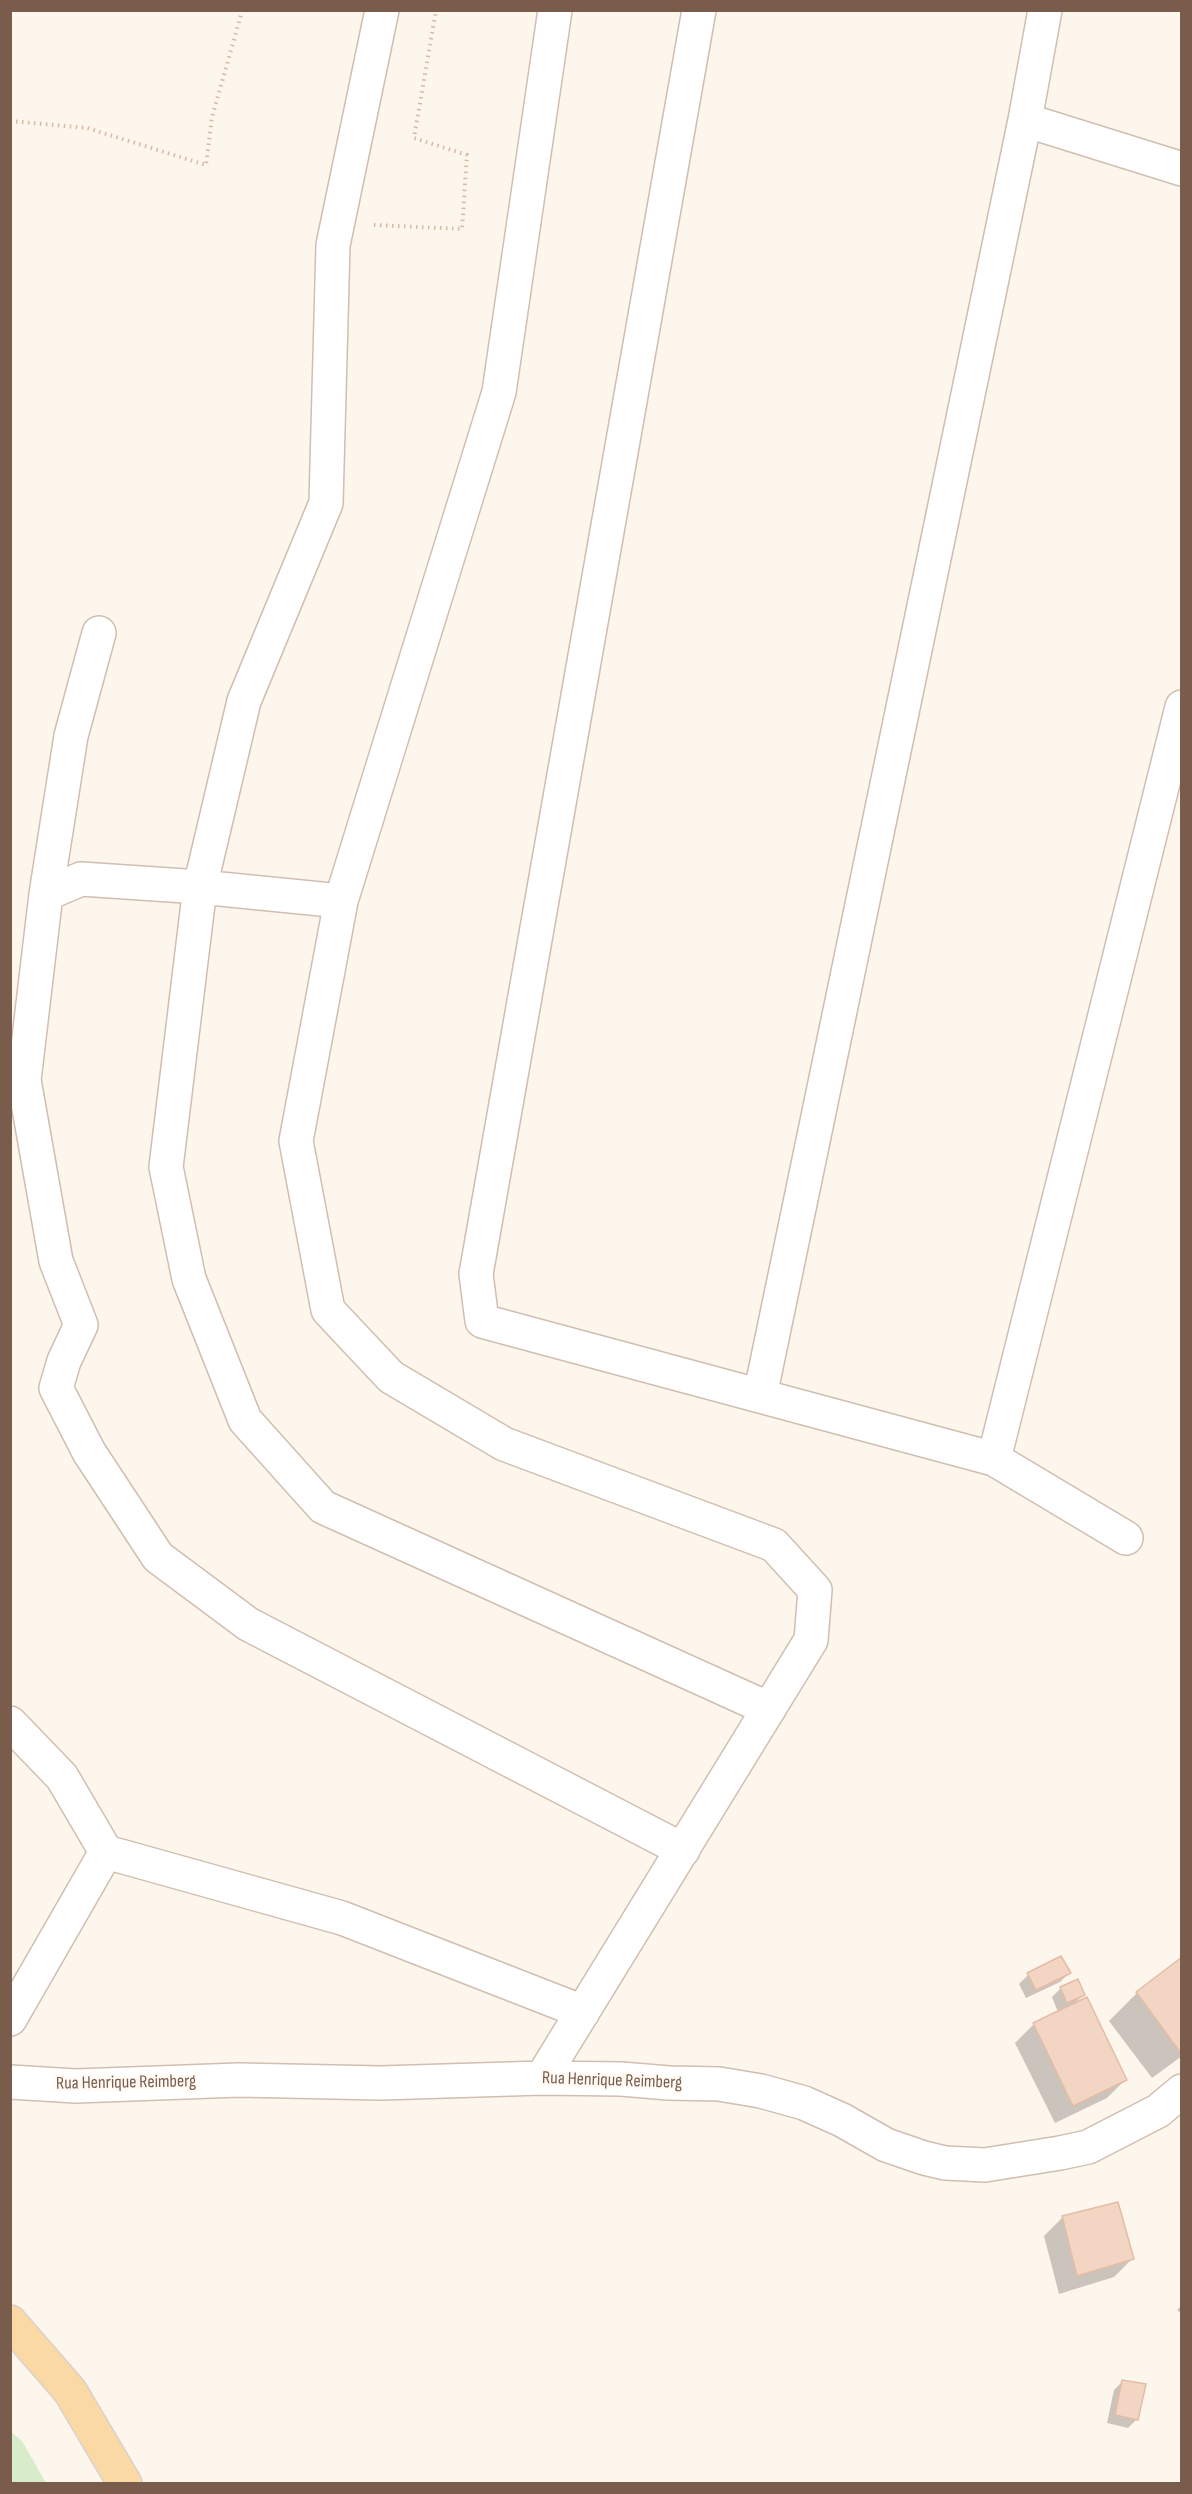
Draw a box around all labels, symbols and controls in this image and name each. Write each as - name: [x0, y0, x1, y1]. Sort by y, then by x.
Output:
- street label: Rua Henrique Reimberg: [542, 2068, 682, 2094]
- street label: Rua Henrique Reimberg: [56, 2071, 196, 2095]

